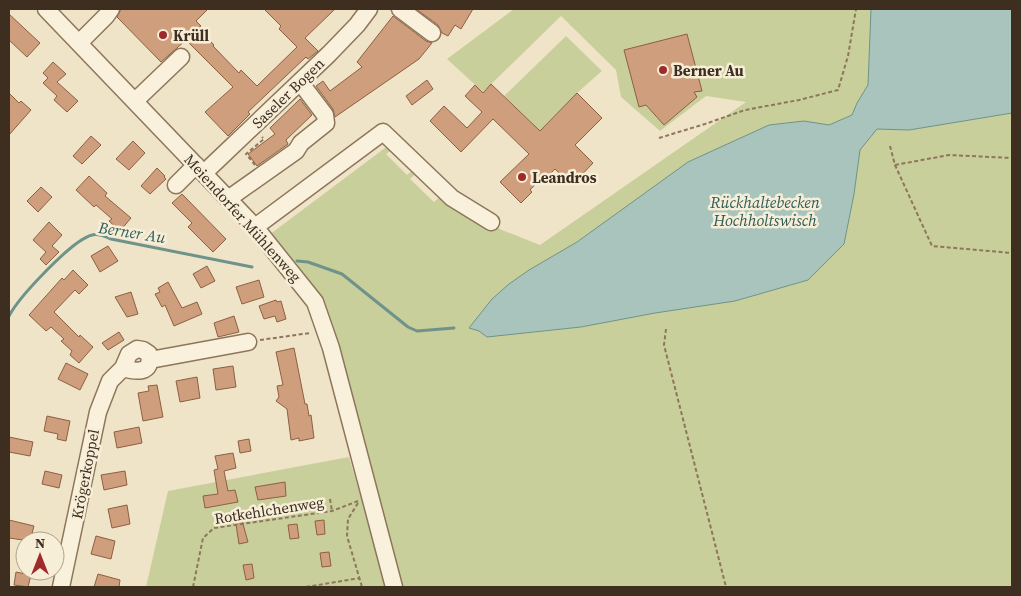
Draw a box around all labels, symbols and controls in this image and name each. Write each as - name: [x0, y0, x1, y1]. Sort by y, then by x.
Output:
- place label: Krüll: [173, 25, 209, 46]
- marker: Krüll: [157, 29, 169, 41]
- street label: Saseler Bogen: [247, 53, 329, 133]
- place label: Berner Au: [673, 60, 744, 81]
- marker: Berner Au: [657, 64, 669, 76]
- street label: Meiendorfer Mühlenweg: [180, 149, 307, 287]
- place label: Leandros: [532, 167, 597, 188]
- marker: Leandros: [516, 171, 528, 183]
- water label: Rückhaltebecken Hochholtswisch: [709, 191, 820, 231]
- water label: Berner Au: [96, 216, 168, 248]
- street label: Krögerkoppel: [66, 427, 104, 521]
- street label: Rotkehlchenweg: [213, 491, 325, 529]
- north arrow: [15, 531, 65, 581]
- text: N: [35, 533, 45, 553]

